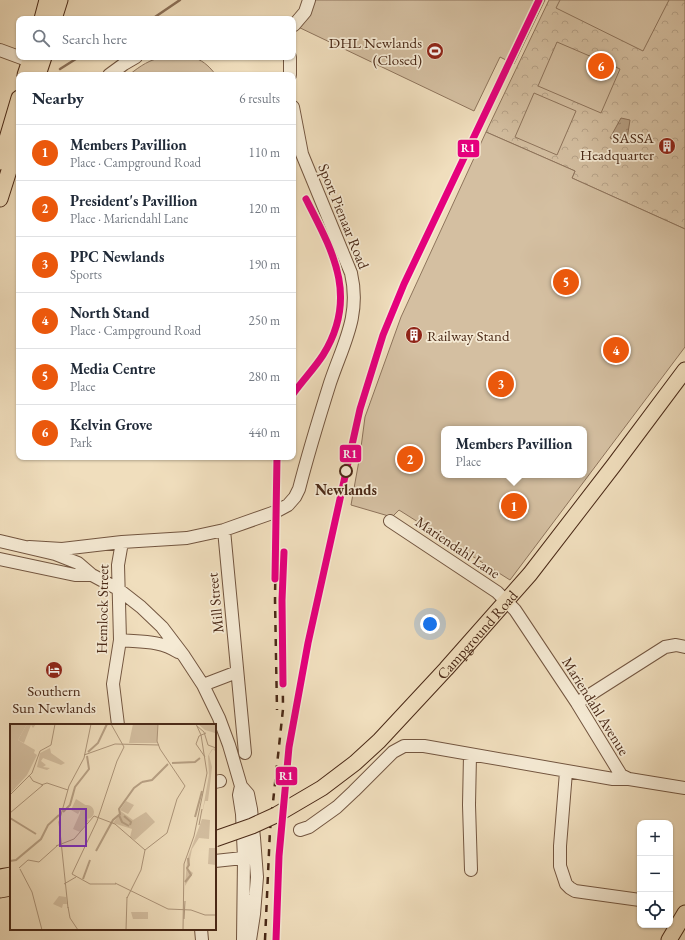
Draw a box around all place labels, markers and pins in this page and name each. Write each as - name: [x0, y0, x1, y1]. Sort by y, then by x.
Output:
- place label: DHL Newlands (Closed): [329, 33, 422, 69]
- sports icon: DHL Newlands (Closed): [425, 41, 445, 61]
- pin: 6: [588, 51, 614, 81]
- place label: SASSA Headquarter: [580, 128, 655, 164]
- building icon: SASSA Headquarter: [657, 136, 677, 156]
- pin: 5: [553, 267, 579, 297]
- building icon: Railway Stand: [404, 325, 424, 345]
- place label: Railway Stand: [427, 326, 510, 345]
- pin: 4: [603, 335, 629, 365]
- pin: 3: [488, 369, 514, 399]
- pin: 2: [397, 444, 423, 474]
- marker: Newlands: [339, 464, 353, 478]
- place label: Newlands: [315, 480, 377, 499]
- pin: 1: [501, 491, 527, 521]
- hotel icon: Southern Sun Newlands: [44, 660, 64, 680]
- place label: Southern Sun Newlands: [12, 681, 96, 717]

